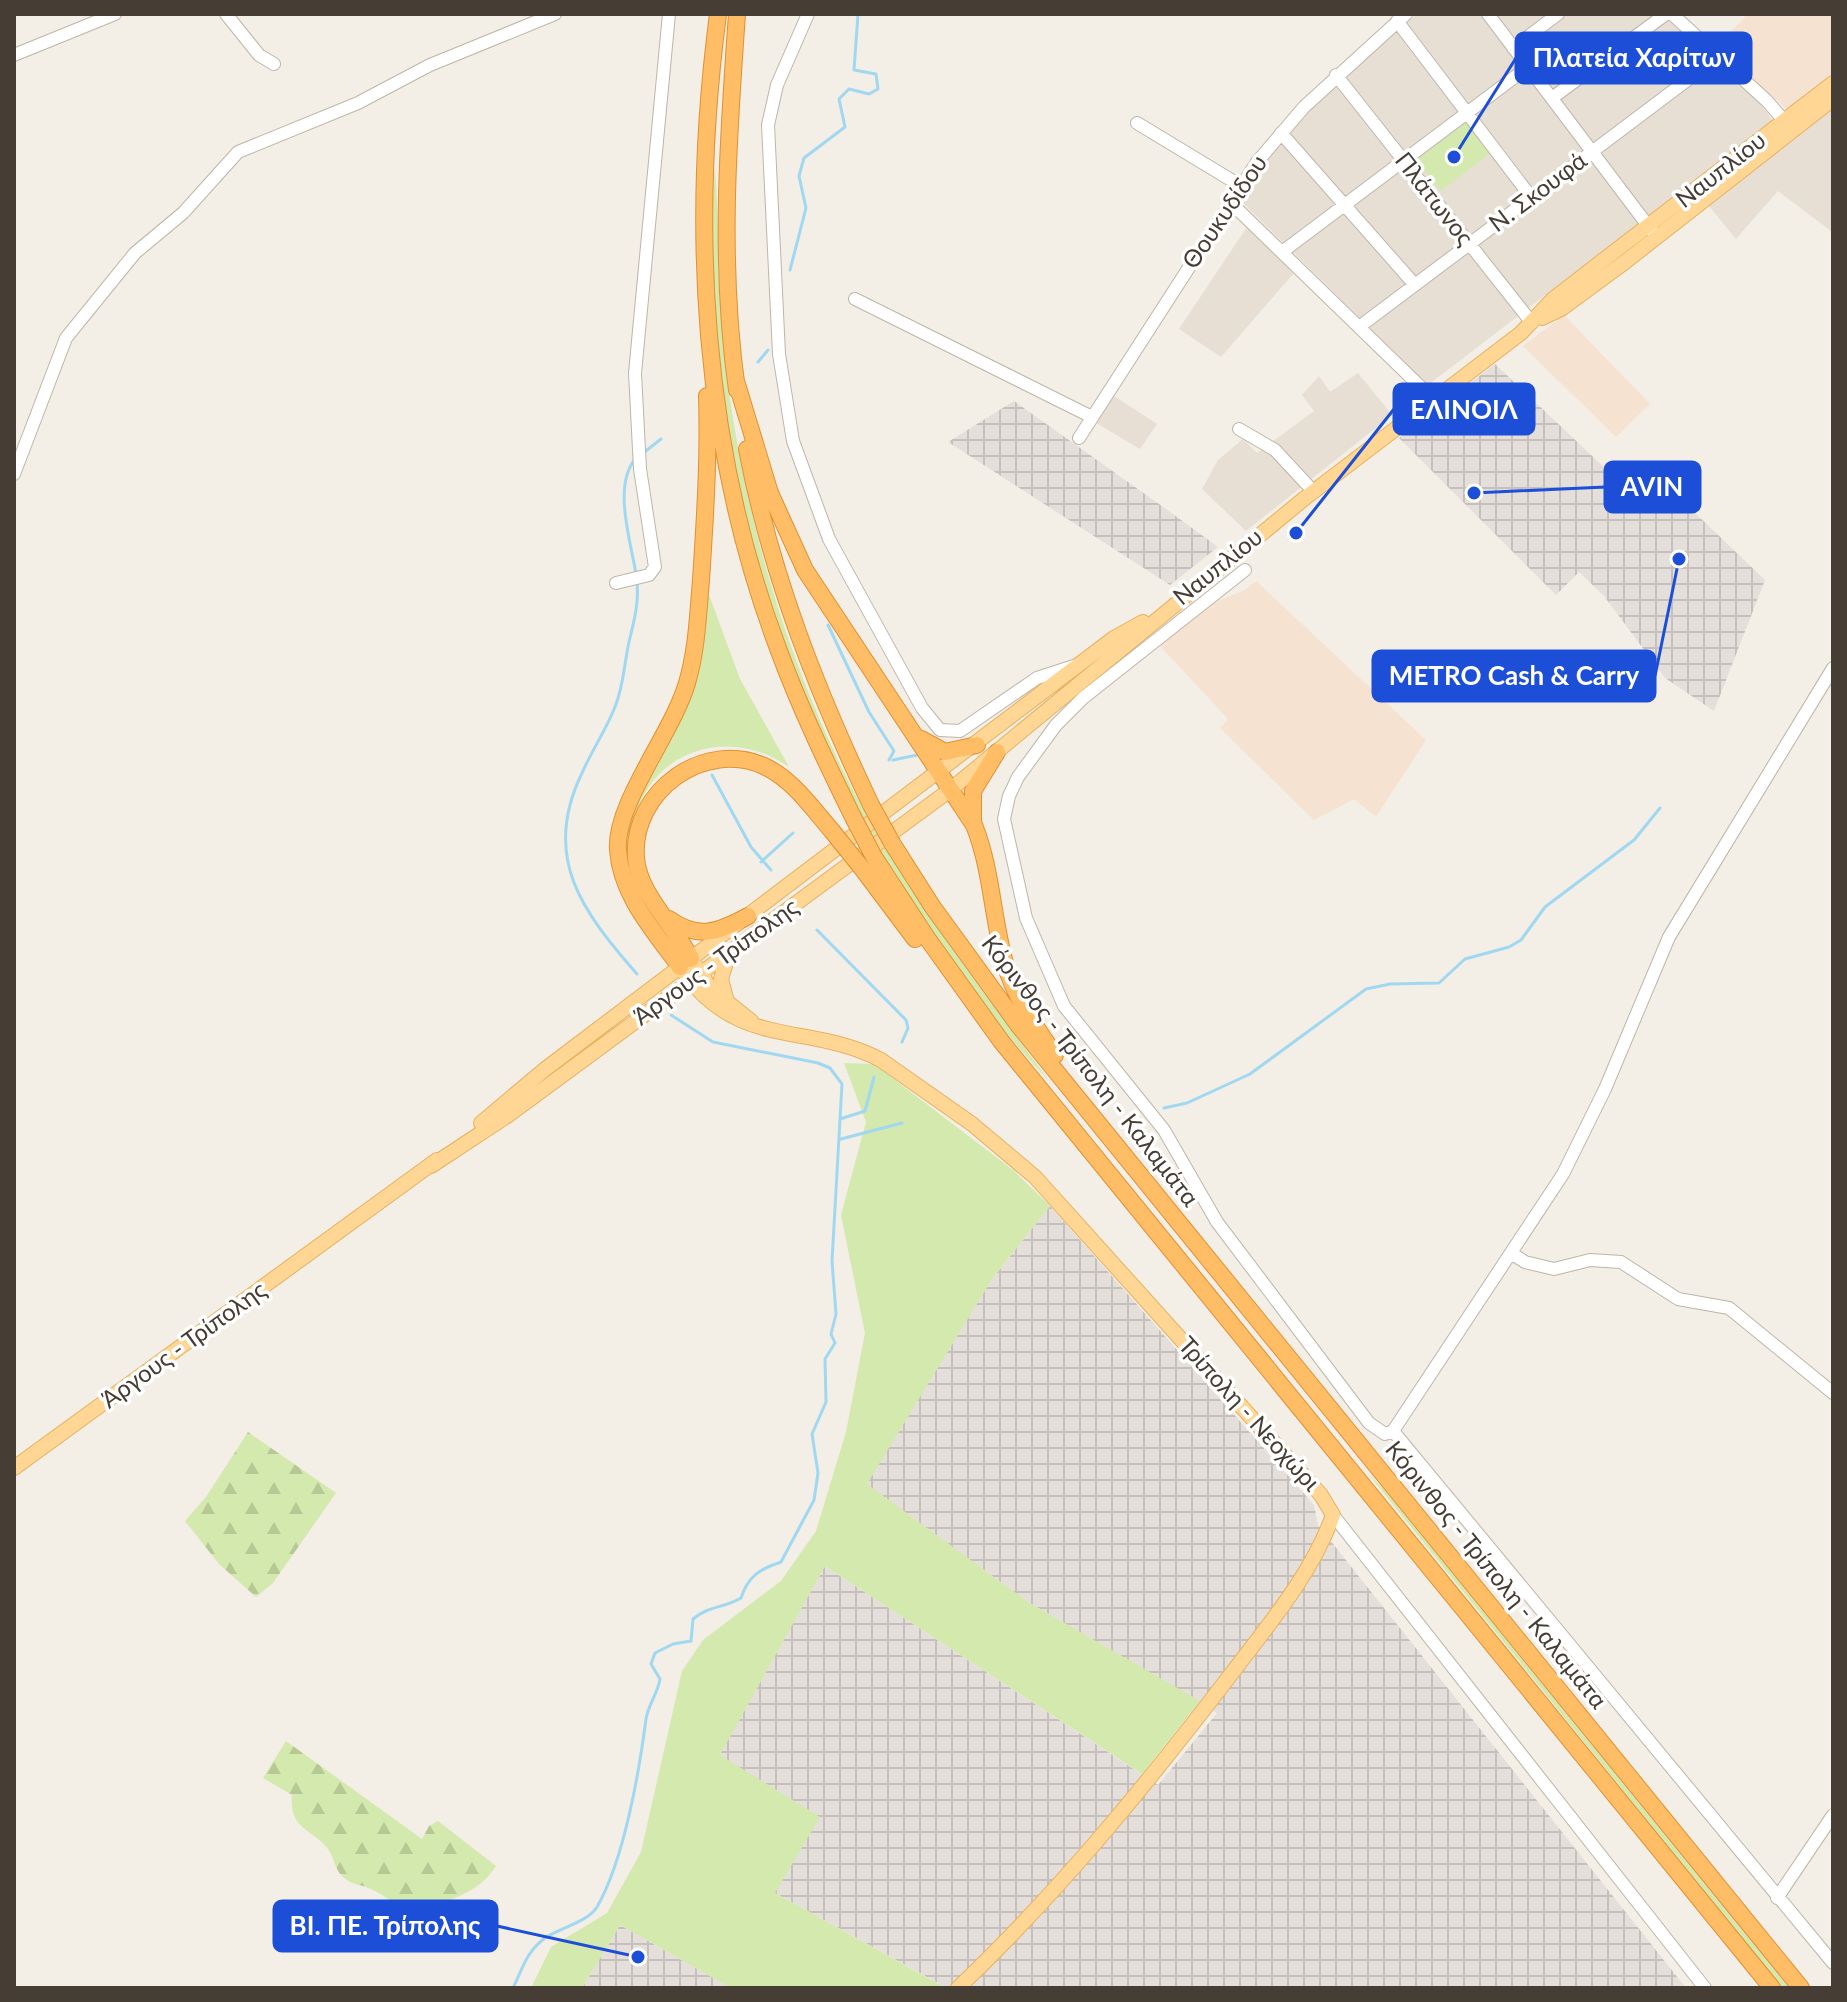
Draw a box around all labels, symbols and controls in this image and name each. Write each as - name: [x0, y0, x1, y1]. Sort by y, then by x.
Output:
- callout: Πλατεία Χαρίτων: [1516, 33, 1751, 83]
- text: Πλατεία Χαρίτων: [1533, 41, 1736, 73]
- street label: Ναυπλίου: [1669, 125, 1771, 213]
- street label: Ν. Σκουφά: [1483, 144, 1592, 237]
- street label: Πλάτωνος: [1390, 146, 1481, 251]
- street label: Θουκυδίδου: [1175, 149, 1272, 274]
- callout: ΕΛΙΝΟΙΛ: [1394, 384, 1534, 434]
- text: ΕΛΙΝΟΙΛ: [1410, 393, 1519, 425]
- callout: AVIN: [1605, 462, 1700, 512]
- text: AVIN: [1620, 470, 1683, 502]
- street label: Ναυπλίου: [1167, 521, 1267, 610]
- callout: METRO Cash & Carry: [1373, 651, 1655, 701]
- text: METRO Cash & Carry: [1389, 659, 1639, 691]
- street label: Άργους - Τρίπολης: [627, 891, 803, 1030]
- street label: Κόρινθος - Τρίπολη - Καλαμάτα: [976, 929, 1207, 1212]
- street label: Άργους - Τρίπολης: [95, 1274, 271, 1413]
- street label: Τρίπολη - Νεοχώρι: [1173, 1330, 1327, 1497]
- street label: Κόρινθος - Τρίπολη - Καλαμάτα: [1380, 1434, 1615, 1714]
- callout: ΒΙ. ΠΕ. Τρίπολης: [274, 1901, 497, 1951]
- text: ΒΙ. ΠΕ. Τρίπολης: [290, 1909, 480, 1941]

